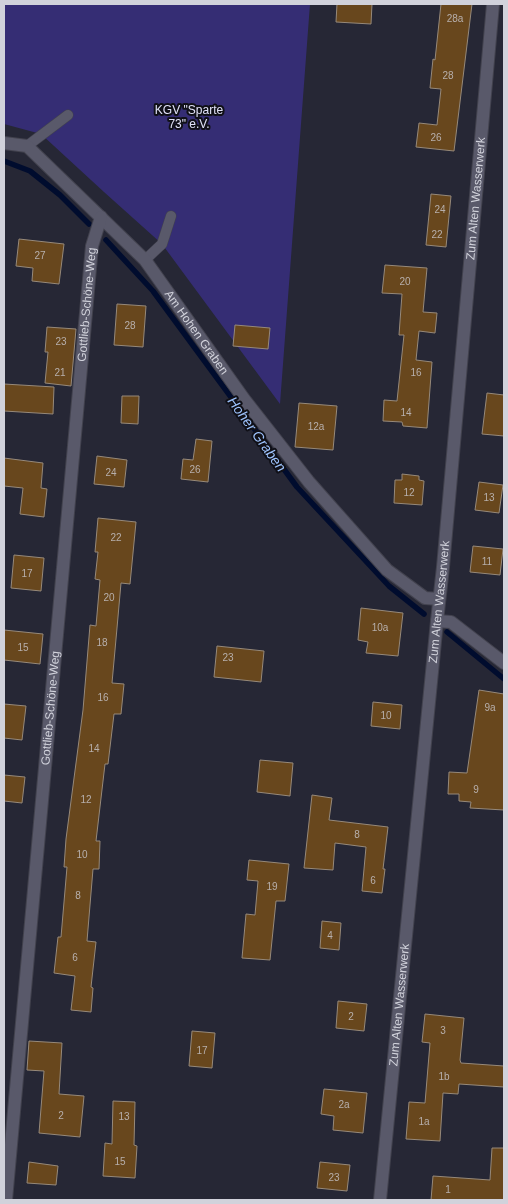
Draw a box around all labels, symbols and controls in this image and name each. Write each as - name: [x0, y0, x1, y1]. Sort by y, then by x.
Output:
- house number: 28a: [447, 13, 464, 24]
- house number: 28: [442, 70, 454, 81]
- park label: KGV "Sparte 73" e.V.: [155, 103, 223, 131]
- house number: 26: [430, 132, 442, 143]
- street label: Zum Alten Wasserwerk: [463, 136, 488, 260]
- house number: 24: [434, 204, 446, 215]
- house number: 22: [431, 229, 443, 240]
- street label: Gottlieb-Schöne-Weg: [75, 247, 99, 362]
- house number: 27: [34, 250, 46, 261]
- house number: 20: [399, 276, 411, 287]
- street label: Am Hohen Graben: [162, 287, 231, 377]
- house number: 28: [124, 320, 136, 331]
- house number: 23: [55, 336, 67, 347]
- house number: 21: [54, 367, 66, 378]
- house number: 16: [410, 367, 422, 378]
- water label: Hoher Graben: [224, 393, 290, 475]
- house number: 14: [400, 407, 412, 418]
- house number: 12a: [308, 421, 325, 432]
- house number: 26: [189, 464, 201, 475]
- house number: 24: [105, 467, 117, 478]
- house number: 12: [403, 487, 415, 498]
- house number: 13: [483, 492, 495, 503]
- house number: 22: [110, 532, 122, 543]
- street label: Zum Alten Wasserwerk: [426, 539, 452, 664]
- house number: 11: [482, 556, 493, 567]
- house number: 17: [21, 568, 33, 579]
- house number: 20: [103, 592, 115, 603]
- house number: 10a: [372, 622, 389, 633]
- house number: 18: [96, 637, 108, 648]
- house number: 15: [17, 642, 29, 653]
- street label: Gottlieb-Schöne-Weg: [38, 650, 62, 766]
- house number: 23: [222, 652, 234, 663]
- house number: 16: [97, 692, 109, 703]
- house number: 9a: [484, 702, 496, 713]
- house number: 10: [380, 710, 392, 721]
- house number: 14: [88, 743, 100, 754]
- house number: 9: [473, 784, 479, 795]
- house number: 12: [80, 794, 92, 805]
- house number: 8: [354, 829, 360, 840]
- house number: 10: [76, 849, 88, 860]
- house number: 6: [370, 875, 376, 886]
- house number: 19: [266, 881, 278, 892]
- house number: 8: [75, 890, 81, 901]
- house number: 4: [327, 930, 333, 941]
- street label: Zum Alten Wasserwerk: [386, 942, 412, 1067]
- house number: 6: [72, 952, 78, 963]
- house number: 2: [348, 1011, 354, 1022]
- house number: 3: [440, 1025, 446, 1036]
- house number: 17: [196, 1045, 208, 1056]
- house number: 1b: [438, 1071, 450, 1082]
- house number: 2a: [338, 1099, 350, 1110]
- house number: 2: [58, 1110, 64, 1121]
- house number: 13: [118, 1111, 130, 1122]
- house number: 1a: [418, 1116, 430, 1127]
- house number: 15: [114, 1156, 126, 1167]
- house number: 23: [328, 1172, 340, 1183]
- house number: 1: [445, 1184, 451, 1195]

